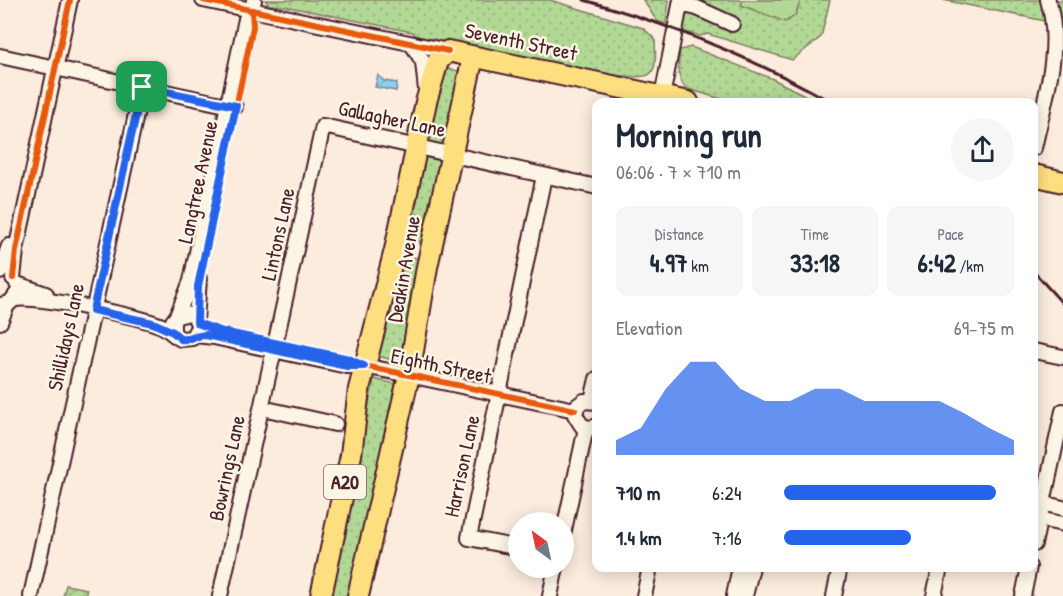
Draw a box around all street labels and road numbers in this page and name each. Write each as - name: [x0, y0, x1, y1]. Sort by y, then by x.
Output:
- street label: Seventh Street: [462, 15, 581, 68]
- street label: Gallagher Lane: [336, 93, 448, 144]
- street label: Langtree Avenue: [170, 118, 225, 246]
- street label: Lintons Lane: [254, 185, 301, 283]
- street label: Deakin Avenue: [380, 213, 427, 324]
- street label: Shillidays Lane: [40, 281, 91, 393]
- street label: Eighth Street: [388, 341, 495, 390]
- street label: Bowrings Lane: [201, 412, 252, 523]
- street label: Harrison Lane: [437, 412, 486, 520]
- road number: A20: [324, 465, 366, 499]

